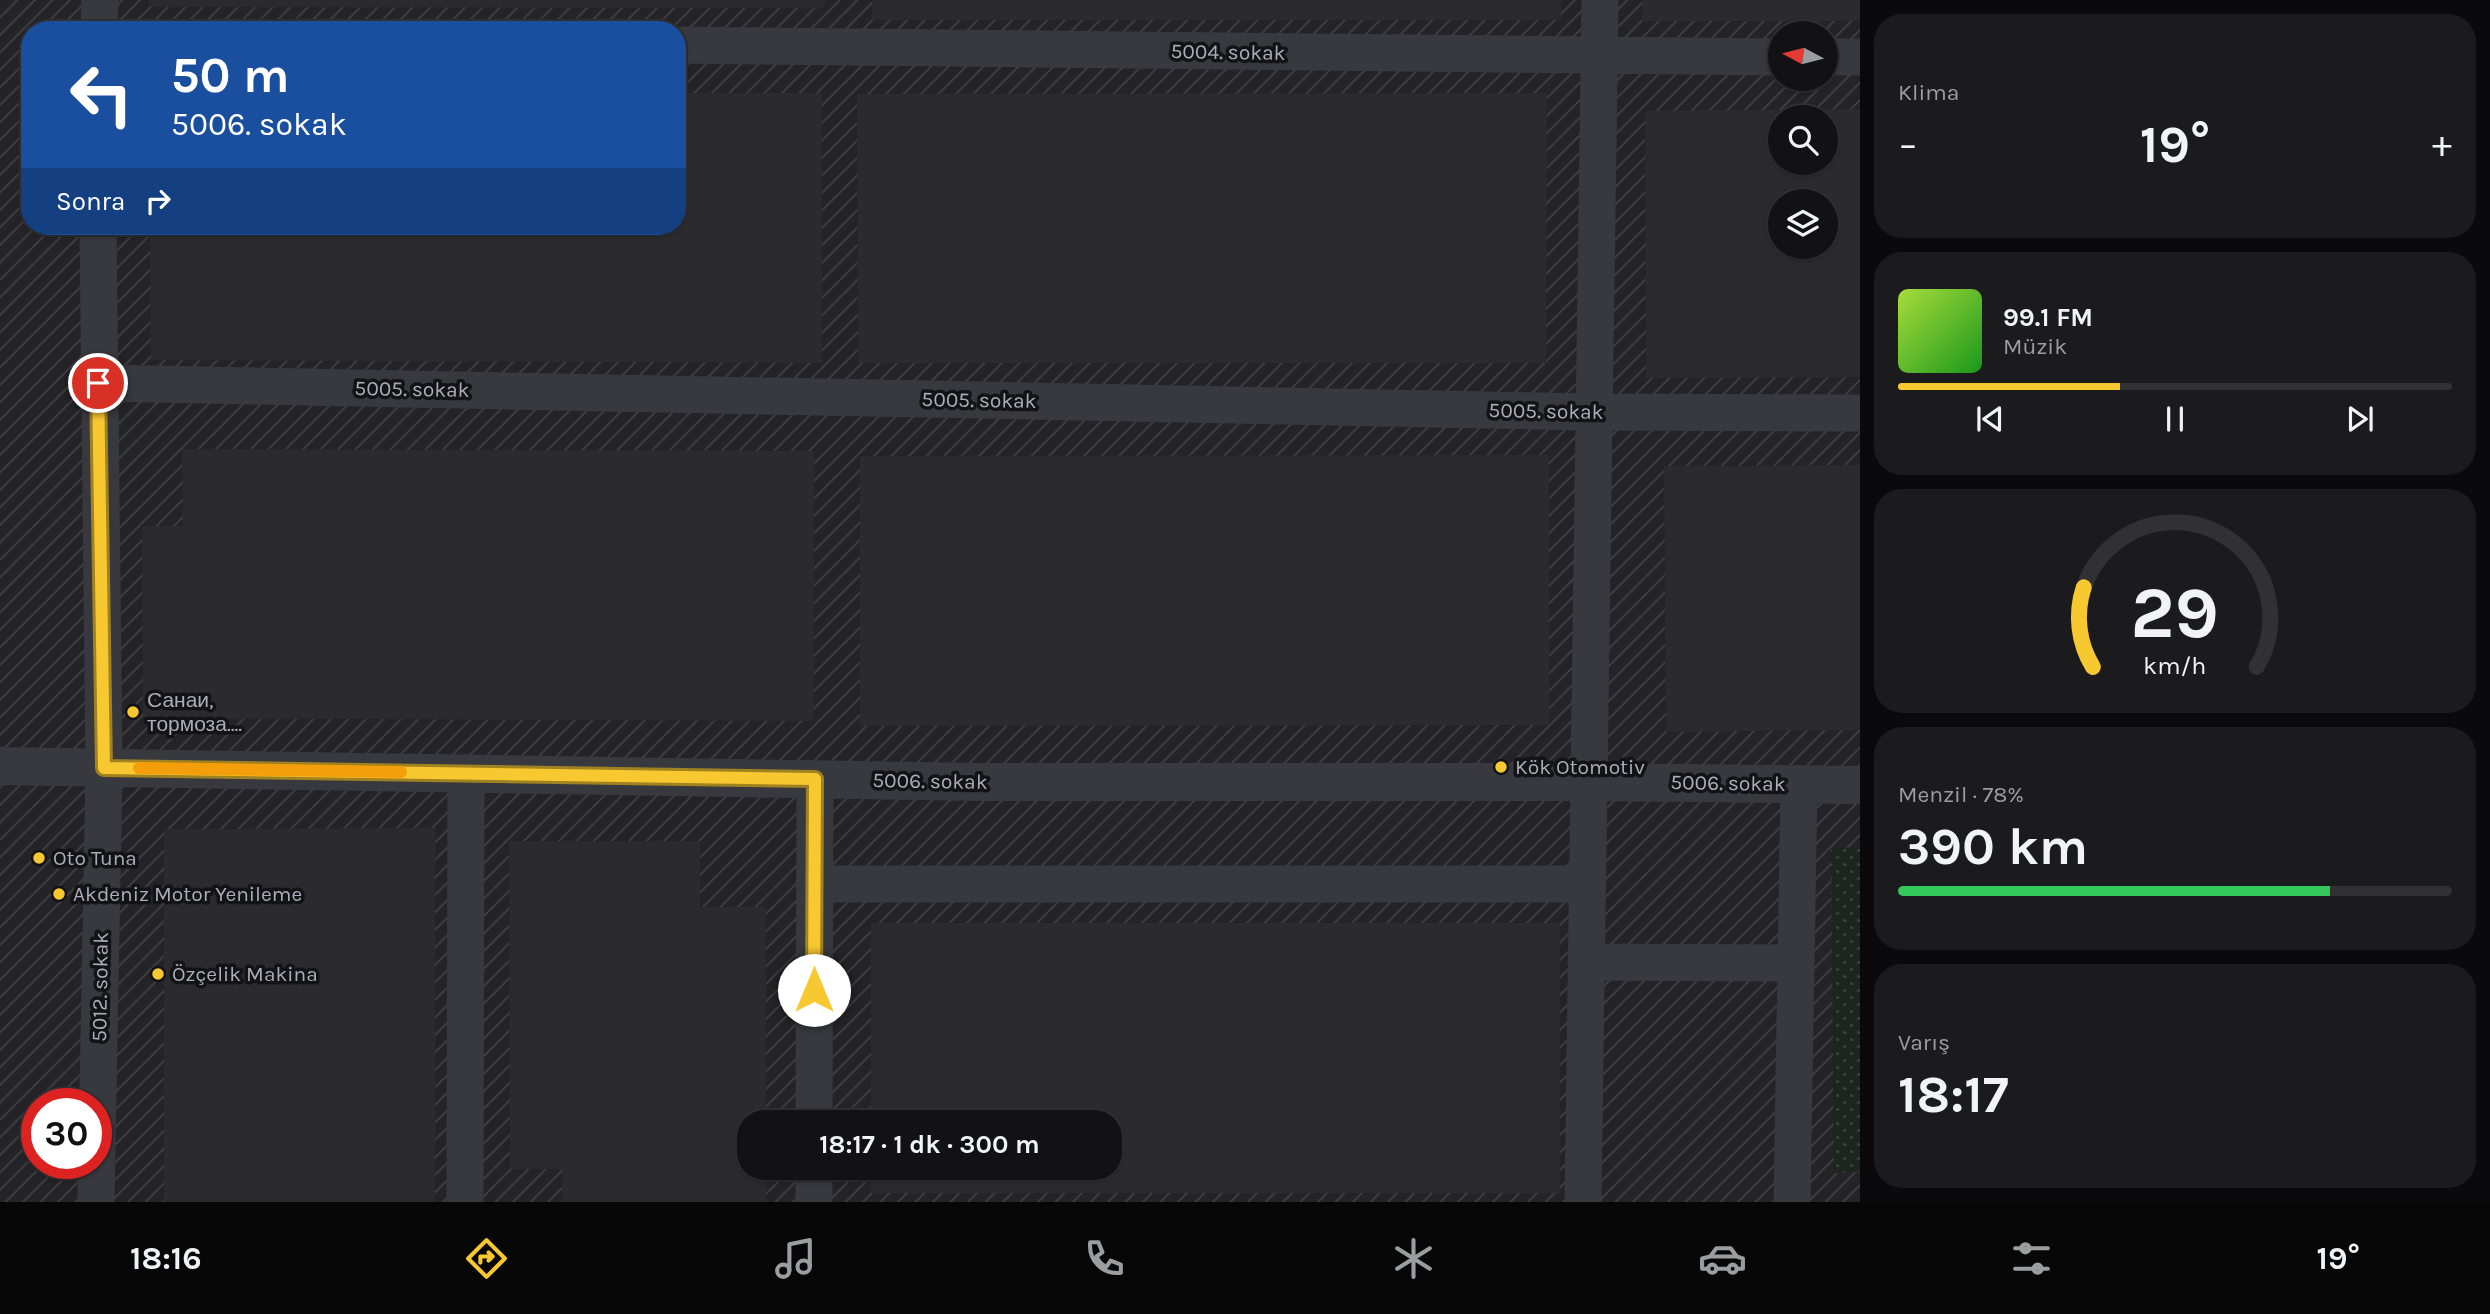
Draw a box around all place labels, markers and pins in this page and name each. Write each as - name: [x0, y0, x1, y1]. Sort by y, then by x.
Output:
- pin: [68, 353, 128, 413]
- place label: Санаи, тормоза....: [147, 688, 242, 736]
- marker: Санаи, тормоза....: [125, 704, 141, 720]
- place label: Kök Otomotiv: [1515, 755, 1645, 779]
- marker: Kök Otomotiv: [1493, 759, 1509, 775]
- place label: Oto Tuna: [53, 846, 137, 870]
- marker: Oto Tuna: [31, 850, 47, 866]
- place label: Akdeniz Motor Yenileme: [73, 882, 302, 906]
- marker: Akdeniz Motor Yenileme: [51, 886, 67, 902]
- place label: Özçelik Makina: [172, 962, 318, 986]
- marker: Özçelik Makina: [150, 966, 166, 982]

